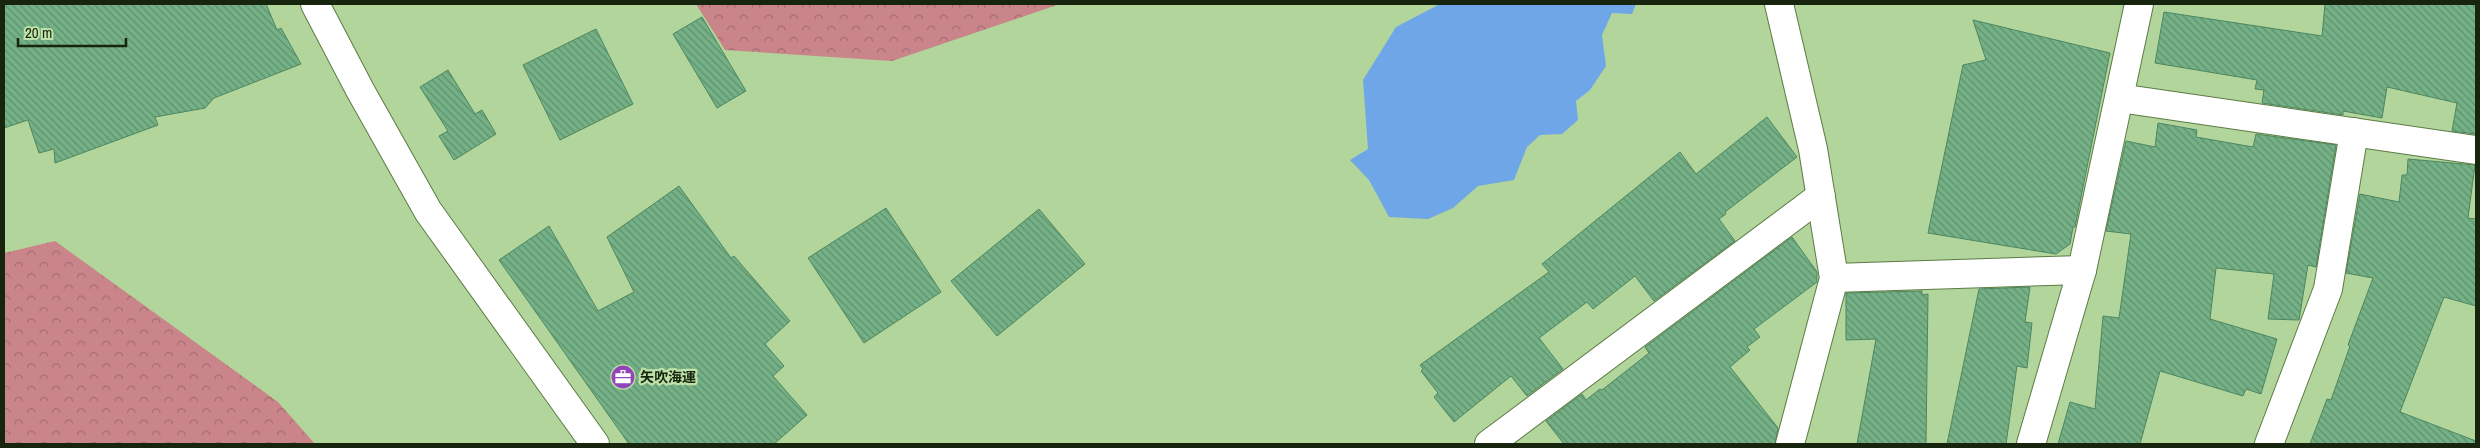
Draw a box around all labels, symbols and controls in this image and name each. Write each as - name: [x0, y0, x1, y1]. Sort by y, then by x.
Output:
- scale bar: [18, 15, 125, 47]
- text: 20 m: [25, 22, 52, 43]
- office icon: 矢吹海運: [610, 364, 636, 390]
- place label: 矢吹海運: [640, 368, 696, 386]

